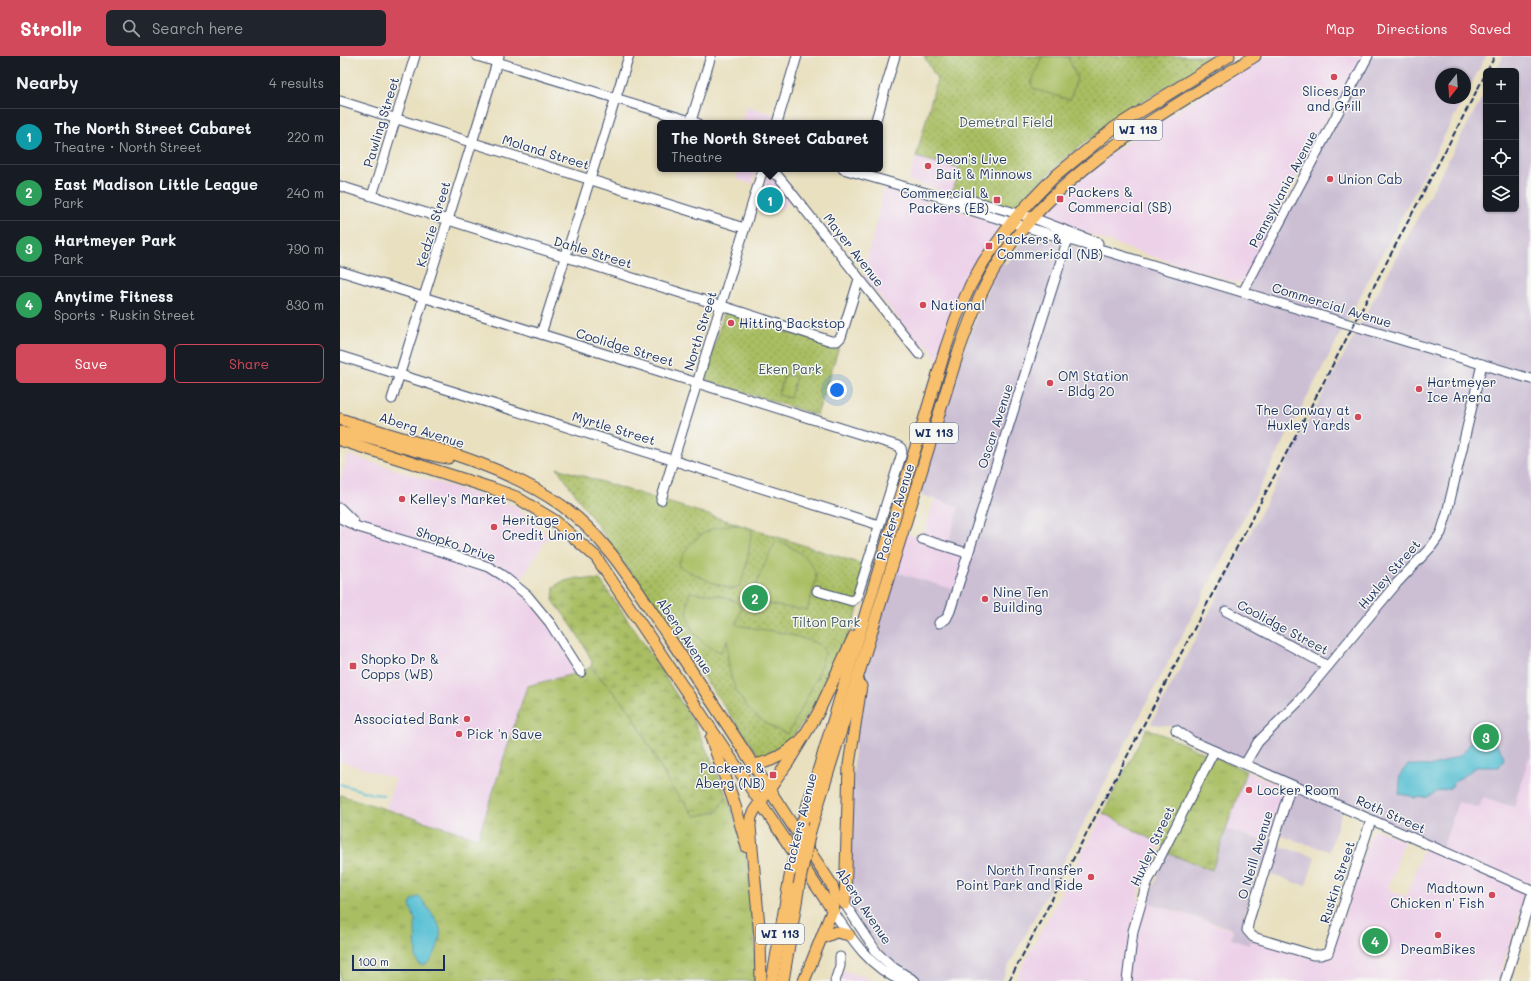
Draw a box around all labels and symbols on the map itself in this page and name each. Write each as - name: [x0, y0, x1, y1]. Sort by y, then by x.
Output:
- north arrow: [1435, 68, 1471, 104]
- marker: Slices Bar and Grill: [1329, 72, 1339, 82]
- street label: Pawling Street: [359, 74, 402, 169]
- place label: Slices Bar and Grill: [1302, 82, 1366, 114]
- park label: Demetral Field: [959, 113, 1053, 130]
- road number: WI 113: [1114, 120, 1162, 140]
- street label: Pennsylvania Avenue: [1245, 127, 1321, 250]
- street label: Moland Street: [500, 130, 592, 173]
- place label: Deon's Live Bait & Minnows: [936, 150, 1032, 182]
- marker: Deon's Live Bait & Minnows: [923, 161, 933, 171]
- place label: Union Cab: [1338, 170, 1403, 187]
- marker: Union Cab: [1325, 174, 1335, 184]
- street label: Kedzie Street: [411, 179, 454, 269]
- place label: Packers & Commercial (SB): [1068, 183, 1172, 215]
- place label: Commercial & Packers (EB): [900, 184, 989, 216]
- pin: 1: [757, 185, 783, 215]
- marker: Packers & Commercial (SB): [1055, 194, 1065, 204]
- marker: Commercial & Packers (EB): [992, 195, 1002, 205]
- street label: Mayer Avenue: [820, 209, 888, 290]
- place label: Packers & Commerical (NB): [997, 230, 1103, 262]
- street label: Dahle Street: [552, 232, 635, 272]
- marker: Packers & Commerical (NB): [984, 241, 994, 251]
- street label: Commercial Avenue: [1270, 278, 1394, 331]
- street label: North Street: [679, 289, 720, 373]
- place label: National: [931, 296, 985, 313]
- marker: National: [918, 300, 928, 310]
- place label: Hitting Backstop: [739, 314, 845, 331]
- marker: Hitting Backstop: [726, 318, 736, 328]
- street label: Coolidge Street: [574, 324, 676, 370]
- park label: Eken Park: [758, 360, 822, 377]
- place label: OM Station - Bldg 20: [1058, 367, 1129, 399]
- place label: Hartmeyer Ice Arena: [1427, 373, 1496, 405]
- marker: OM Station - Bldg 20: [1045, 378, 1055, 388]
- your location: [827, 380, 847, 400]
- street label: Oscar Avenue: [973, 381, 1016, 470]
- marker: Hartmeyer Ice Arena: [1414, 384, 1424, 394]
- place label: The Conway at Huxley Yards: [1256, 401, 1350, 433]
- street label: Myrtle Street: [570, 407, 658, 448]
- street label: Aberg Avenue: [377, 408, 467, 451]
- marker: The Conway at Huxley Yards: [1353, 412, 1363, 422]
- road number: WI 113: [910, 423, 958, 443]
- street label: Packers Avenue: [872, 461, 917, 562]
- place label: Kelley's Market: [410, 490, 507, 507]
- marker: Kelley's Market: [397, 494, 407, 504]
- place label: Heritage Credit Union: [502, 511, 583, 543]
- street label: Shopko Drive: [414, 522, 498, 565]
- marker: Heritage Credit Union: [489, 522, 499, 532]
- street label: Huxley Street: [1354, 535, 1424, 612]
- pin: 2: [742, 583, 768, 613]
- place label: Nine Ten Building: [993, 583, 1048, 615]
- street label: Aberg Avenue: [654, 594, 717, 677]
- marker: Nine Ten Building: [980, 594, 990, 604]
- street label: Coolidge Street: [1235, 595, 1332, 658]
- park label: Tilton Park: [792, 613, 860, 630]
- place label: Shopko Dr & Copps (WB): [361, 650, 439, 682]
- marker: Shopko Dr & Copps (WB): [348, 661, 358, 671]
- place label: Associated Bank: [353, 710, 459, 727]
- marker: Associated Bank: [462, 714, 472, 724]
- pin: 3: [1473, 722, 1499, 752]
- place label: Pick 'n Save: [467, 725, 542, 742]
- marker: Pick 'n Save: [454, 729, 464, 739]
- place label: Packers & Aberg (NB): [695, 759, 765, 791]
- marker: Packers & Aberg (NB): [768, 770, 778, 780]
- street label: Packers Avenue: [779, 771, 820, 873]
- place label: Locker Room: [1257, 781, 1339, 798]
- marker: Locker Room: [1244, 785, 1254, 795]
- street label: Roth Street: [1354, 791, 1429, 837]
- street label: Huxley Street: [1126, 803, 1178, 889]
- street label: O Neill Avenue: [1233, 808, 1276, 901]
- street label: Ruskin Street: [1315, 838, 1358, 925]
- place label: North Transfer Point Park and Ride: [956, 861, 1083, 893]
- street label: Aberg Avenue: [833, 864, 896, 947]
- marker: North Transfer Point Park and Ride: [1086, 872, 1096, 882]
- place label: Madtown Chicken n' Fish: [1390, 879, 1484, 911]
- marker: Madtown Chicken n' Fish: [1487, 890, 1497, 900]
- road number: WI 113: [756, 924, 804, 944]
- pin: 4: [1362, 926, 1388, 956]
- marker: DreamBikes: [1433, 930, 1443, 940]
- place label: DreamBikes: [1400, 940, 1476, 957]
- scale bar: [352, 953, 445, 972]

